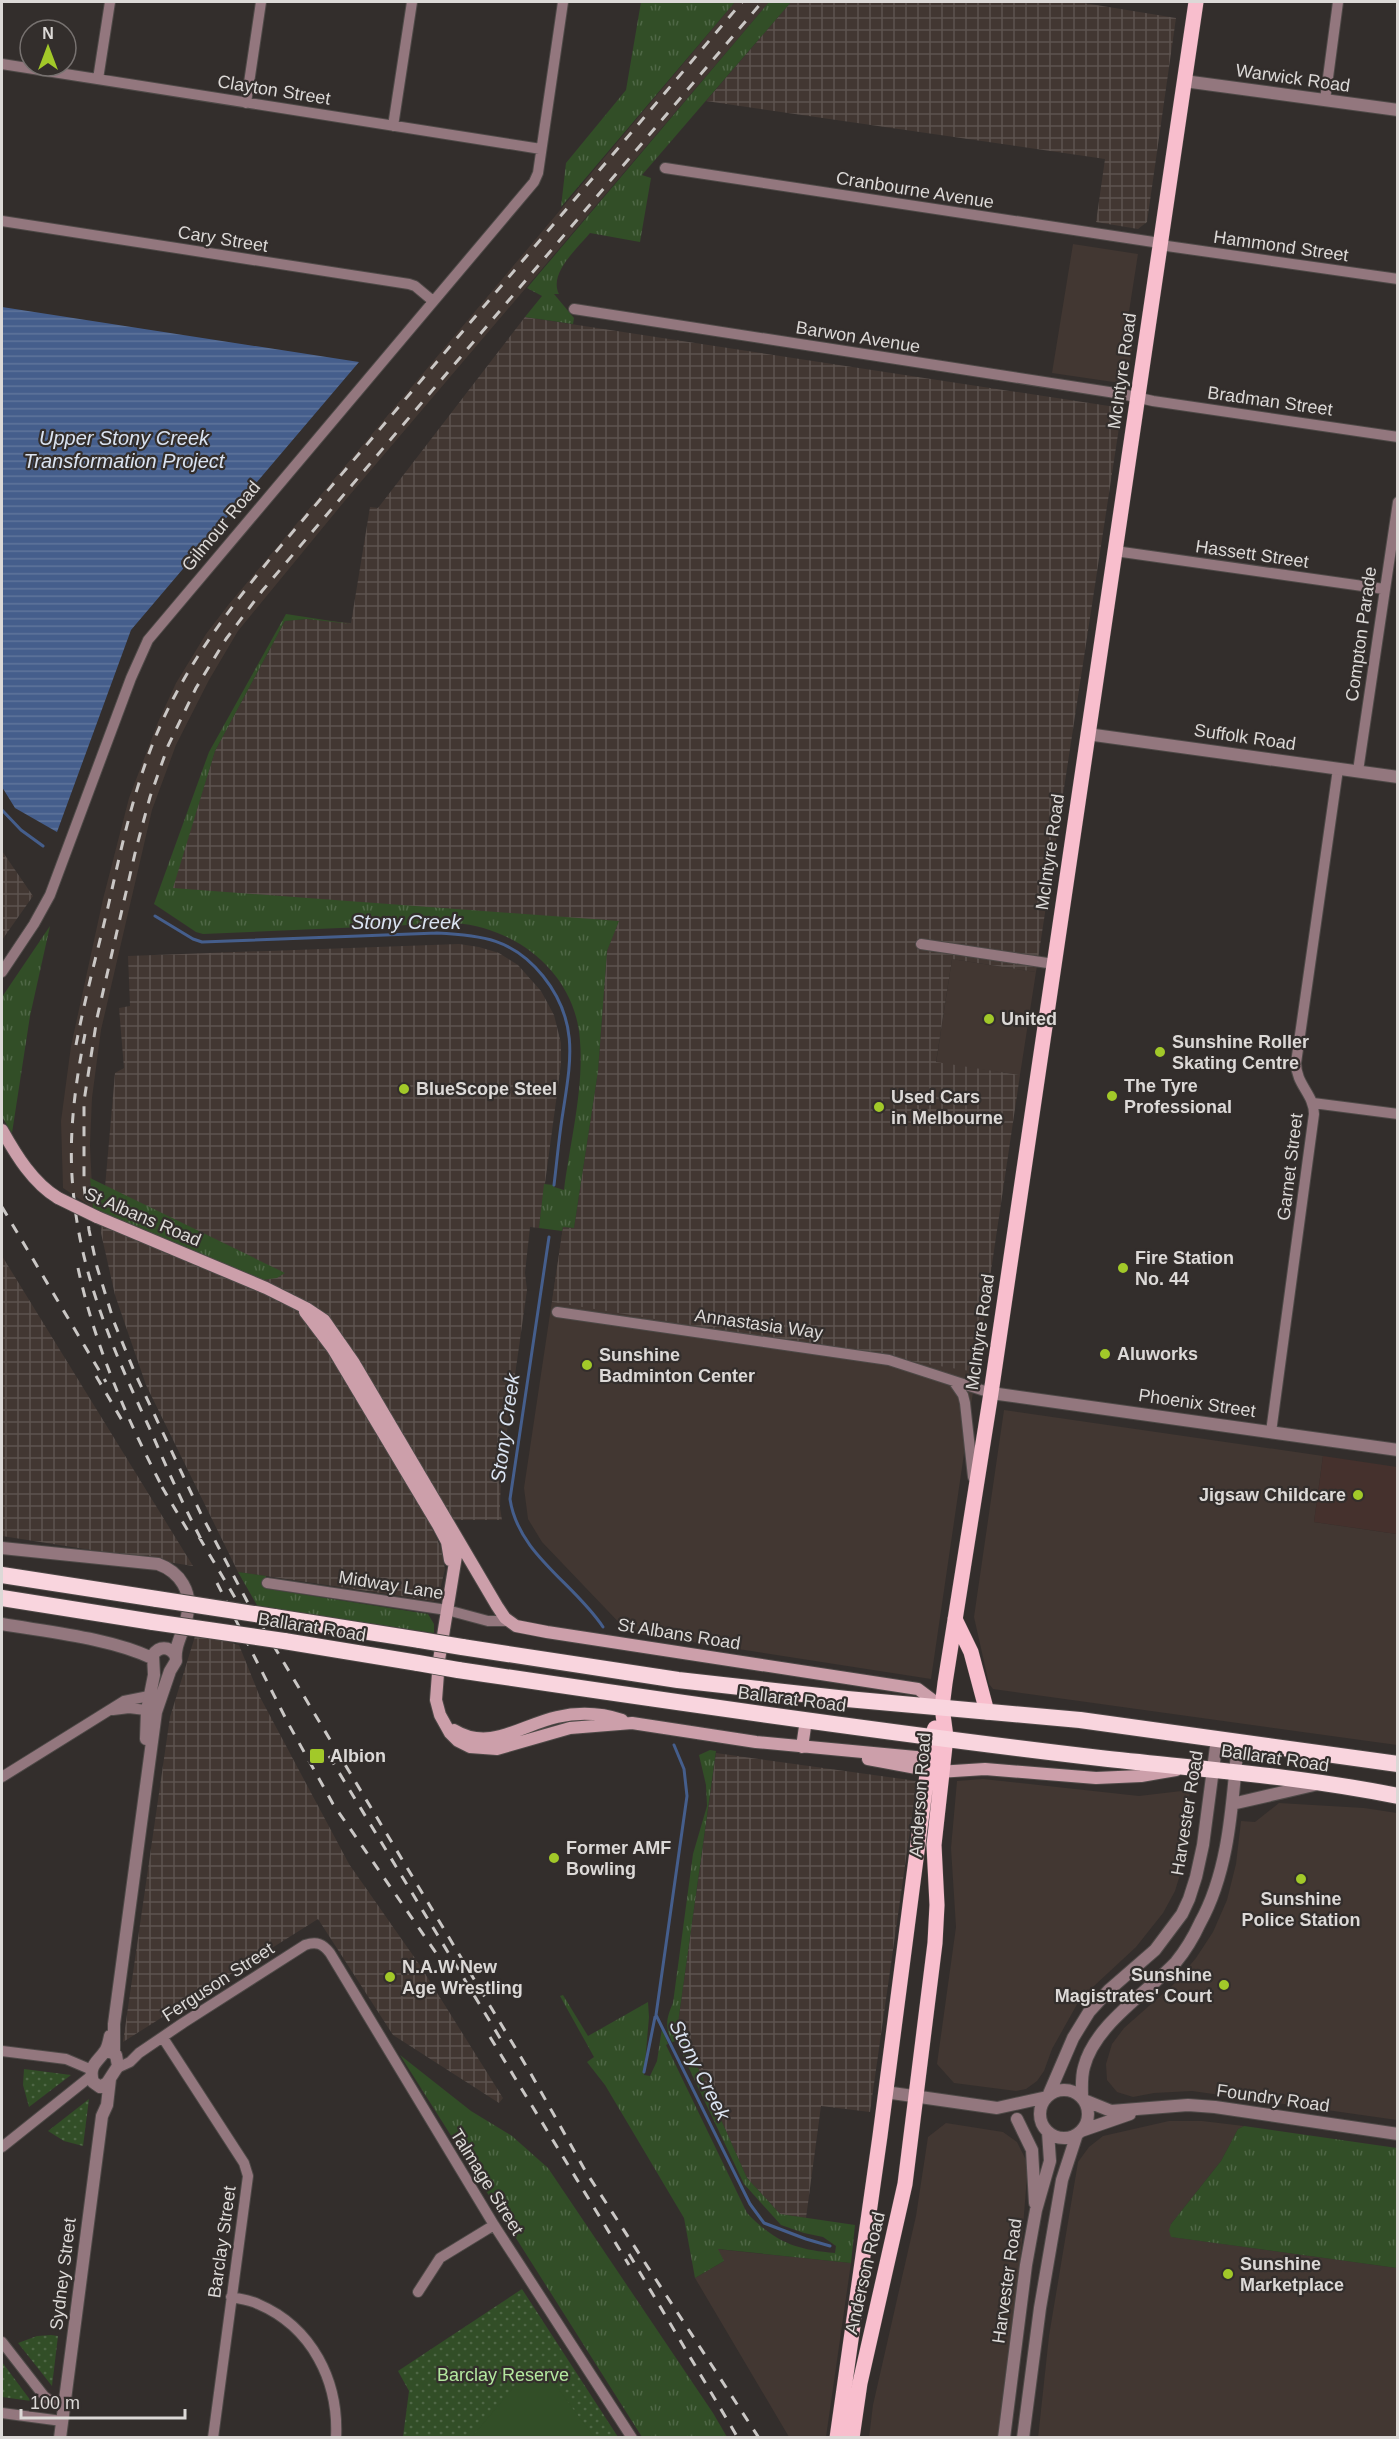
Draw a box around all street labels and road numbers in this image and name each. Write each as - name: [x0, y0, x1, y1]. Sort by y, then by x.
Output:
- street label: Warwick Road: [1234, 60, 1352, 96]
- street label: Clayton Street: [216, 71, 332, 109]
- street label: Cranbourne Avenue: [835, 168, 995, 212]
- street label: Cary Street: [176, 222, 270, 256]
- street label: Hammond Street: [1212, 227, 1350, 265]
- street label: McIntyre Road: [1104, 312, 1140, 430]
- street label: Barwon Avenue: [794, 317, 922, 357]
- street label: Bradman Street: [1206, 382, 1334, 420]
- street label: Gilmour Road: [178, 477, 264, 575]
- street label: Hassett Street: [1194, 536, 1310, 572]
- street label: Compton Parade: [1342, 565, 1380, 703]
- street label: Suffolk Road: [1193, 720, 1297, 754]
- street label: McIntyre Road: [1032, 793, 1068, 911]
- street label: Garnet Street: [1273, 1112, 1307, 1222]
- street label: St Albans Road: [82, 1184, 204, 1250]
- street label: McIntyre Road: [962, 1273, 998, 1391]
- street label: Annastasia Way: [694, 1305, 824, 1343]
- street label: Phoenix Street: [1137, 1385, 1257, 1421]
- street label: Midway Lane: [337, 1567, 445, 1603]
- street label: Ballarat Road: [257, 1609, 367, 1645]
- street label: St Albans Road: [616, 1614, 742, 1654]
- street label: Ballarat Road: [737, 1682, 847, 1716]
- street label: Anderson Road: [906, 1732, 934, 1858]
- street label: Ballarat Road: [1220, 1741, 1330, 1775]
- street label: Harvester Road: [1167, 1749, 1207, 1877]
- street label: Ferguson Street: [158, 1938, 278, 2026]
- street label: Foundry Road: [1215, 2080, 1331, 2116]
- street label: Talmage Street: [446, 2125, 528, 2239]
- street label: Barclay Street: [204, 2185, 240, 2299]
- street label: Anderson Road: [841, 2210, 889, 2336]
- street label: Sydney Street: [46, 2217, 80, 2331]
- street label: Harvester Road: [988, 2217, 1026, 2345]

